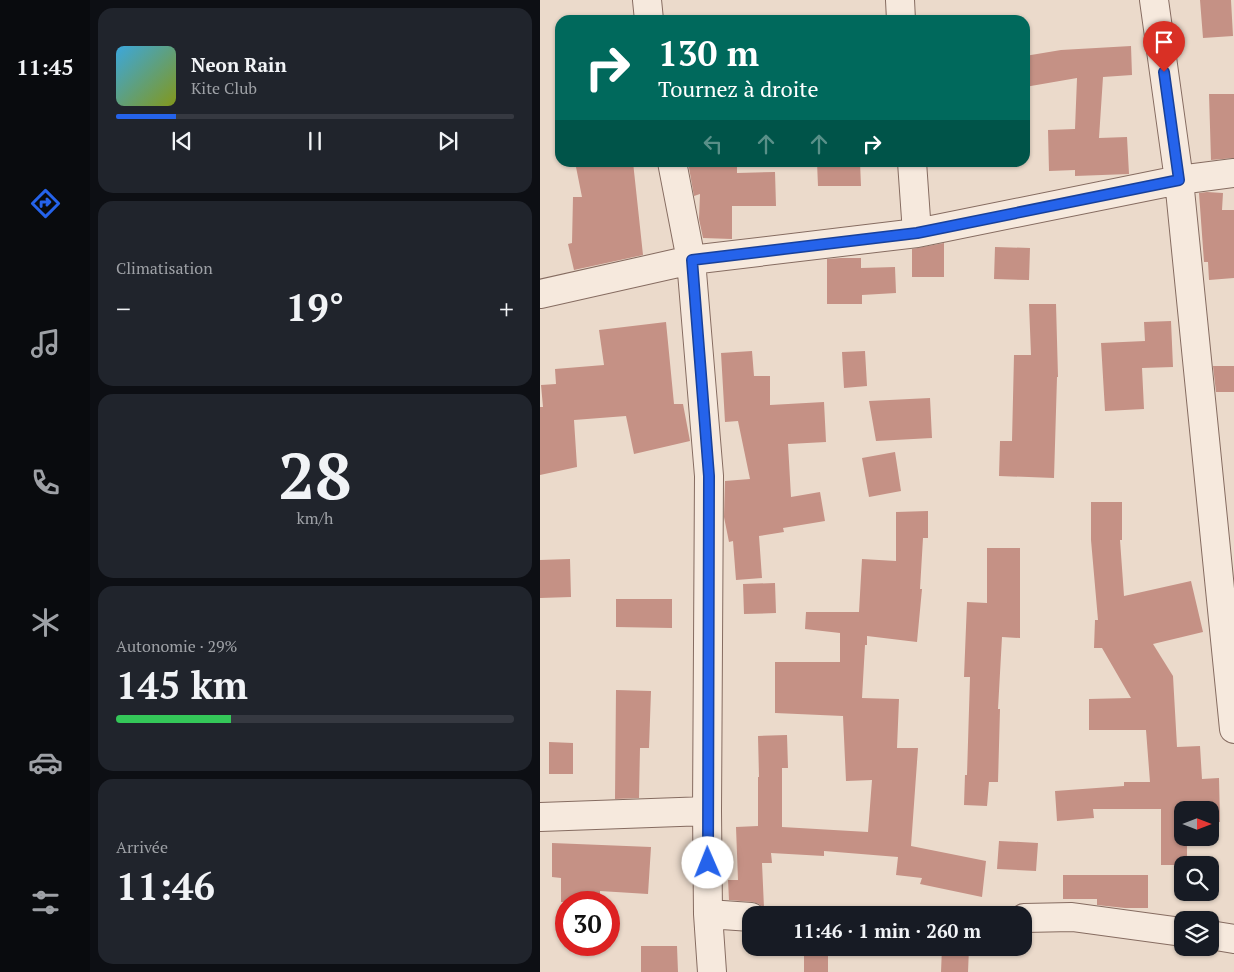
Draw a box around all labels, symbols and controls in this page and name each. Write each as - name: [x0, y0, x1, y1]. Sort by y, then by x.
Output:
- pin: [1143, 21, 1185, 72]
- icon: arrive: [1150, 28, 1178, 56]
- text: 130 m: [658, 30, 759, 76]
- icon: right: [575, 35, 640, 100]
- text: 11:45: [16, 52, 74, 81]
- text: Neon Rain: [191, 52, 287, 77]
- text: Tournez à droite: [658, 74, 819, 103]
- text: Kite Club: [191, 77, 257, 99]
- icon: previous: [168, 127, 196, 155]
- icon: pause: [301, 127, 329, 155]
- icon: next: [434, 127, 462, 155]
- icon: left: [699, 130, 727, 158]
- icon: ahead: [752, 130, 780, 158]
- icon: ahead: [805, 130, 833, 158]
- icon: right: [858, 130, 886, 158]
- icon: directions: [28, 186, 63, 221]
- text: Climatisation: [116, 257, 213, 279]
- text: 19°: [286, 282, 344, 332]
- text: −: [116, 290, 131, 327]
- text: +: [499, 290, 514, 327]
- icon: music: [28, 326, 63, 361]
- text: 28: [278, 431, 352, 518]
- icon: phone: [28, 465, 63, 500]
- text: km/h: [297, 507, 333, 529]
- icon: climate: [28, 605, 63, 640]
- text: Autonomie · 29%: [116, 635, 238, 657]
- text: 145 km: [116, 660, 248, 710]
- icon: car: [28, 745, 63, 780]
- north arrow: [1174, 801, 1219, 846]
- map controls: [1174, 801, 1219, 956]
- text: Arrivée: [116, 836, 168, 858]
- position arrow: [681, 836, 733, 888]
- button: search: [1174, 856, 1219, 901]
- text: 11:46: [116, 861, 215, 911]
- icon: filters: [28, 885, 63, 920]
- speed limit sign: 30: [555, 891, 620, 956]
- button: layers: [1174, 911, 1219, 956]
- text: 11:46 · 1 min · 260 m: [793, 918, 981, 943]

